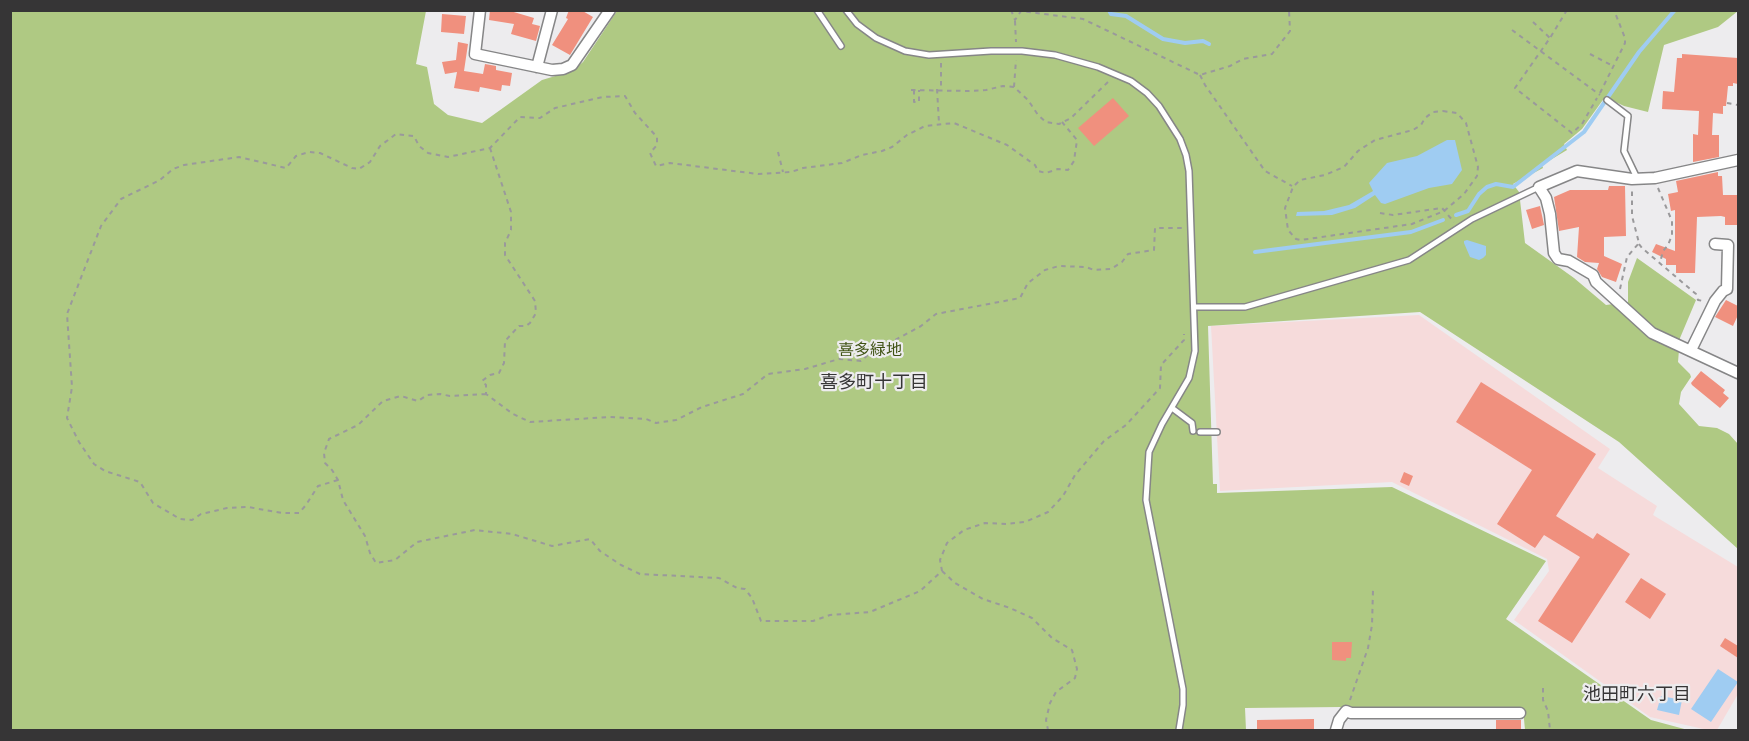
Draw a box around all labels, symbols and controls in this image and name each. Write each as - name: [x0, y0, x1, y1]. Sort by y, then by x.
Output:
- park label: 喜多緑地: [838, 340, 902, 360]
- district label: 喜多町十丁目: [820, 372, 928, 394]
- district label: 池田町六丁目: [1583, 684, 1691, 706]

